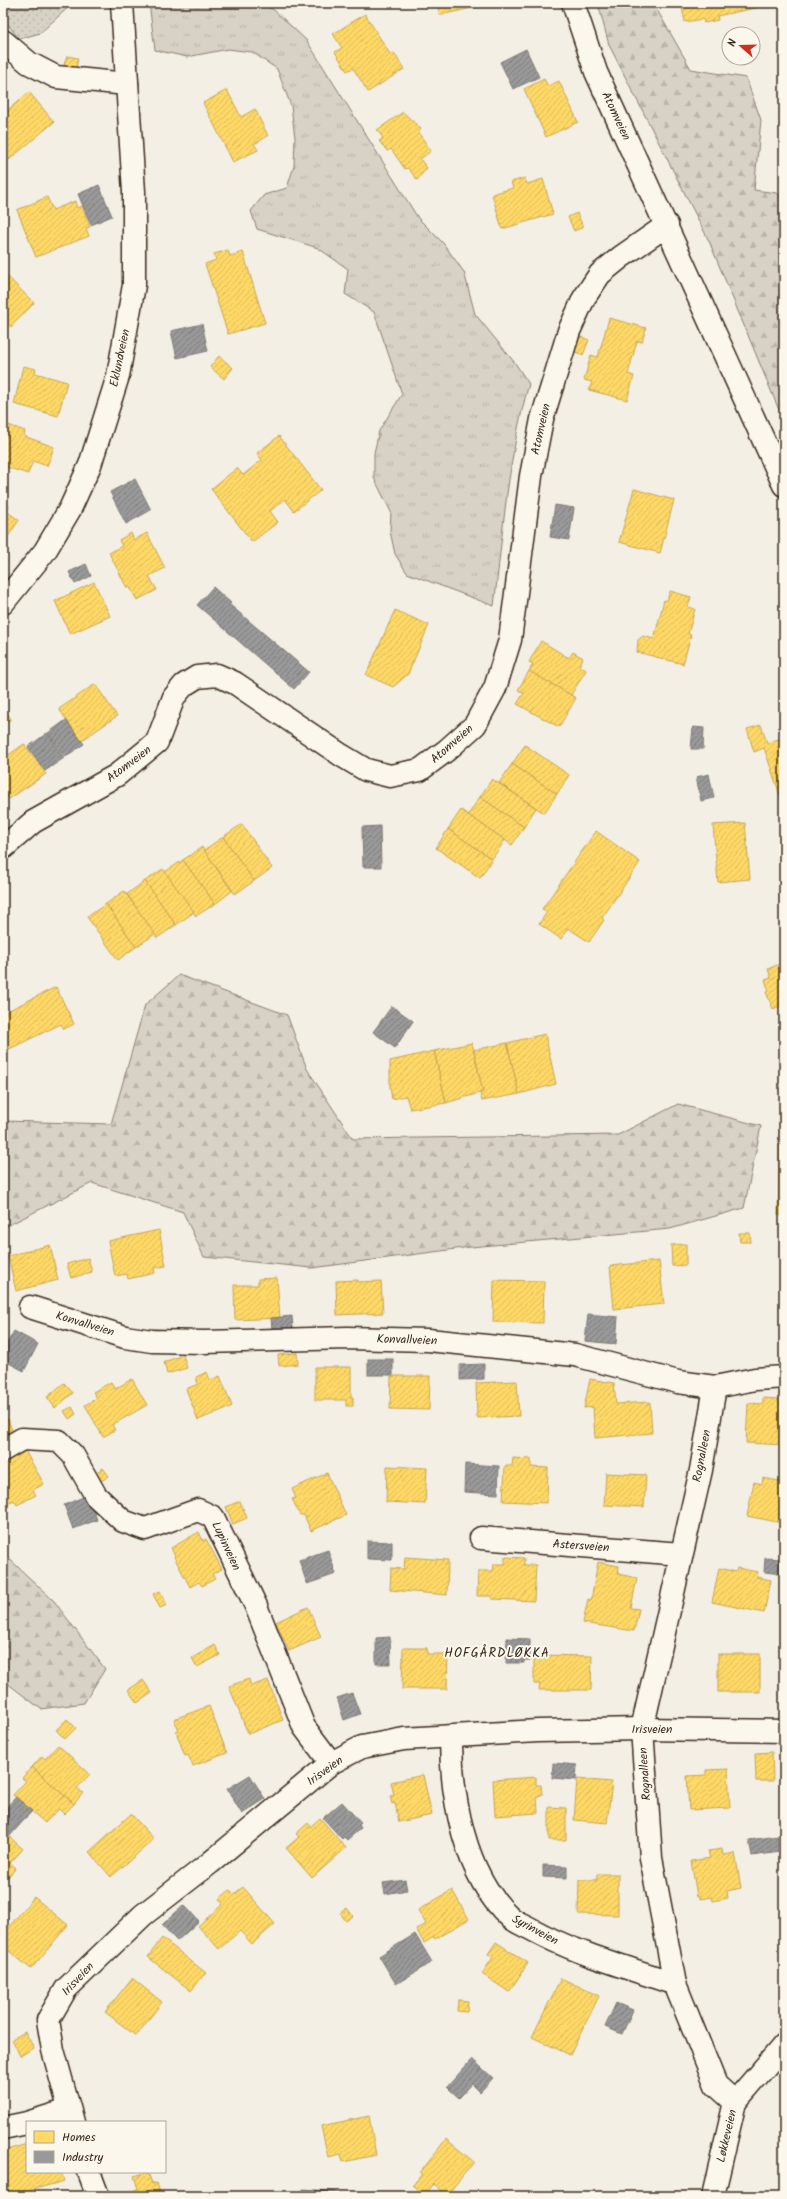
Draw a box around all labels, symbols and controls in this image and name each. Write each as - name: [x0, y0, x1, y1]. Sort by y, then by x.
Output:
- north arrow: [721, 26, 761, 66]
- text: N: [723, 37, 742, 49]
- street label: Atomveien: [596, 88, 636, 144]
- street label: Eklundveien: [105, 327, 135, 389]
- street label: Atomveien: [526, 402, 556, 456]
- street label: Atomveien: [426, 720, 478, 768]
- street label: Atomveien: [102, 741, 156, 787]
- street label: Konvallveien: [53, 1306, 117, 1342]
- street label: Konvallveien: [376, 1329, 438, 1351]
- street label: Rognalleen: [688, 1428, 716, 1484]
- street label: Lupinveien: [206, 1518, 246, 1574]
- street label: Astersveien: [552, 1535, 610, 1557]
- district label: HOFGÅRDLØKKA: [444, 1643, 550, 1664]
- street label: Irisveien: [632, 1720, 672, 1739]
- street label: Rognalleen: [634, 1747, 656, 1801]
- street label: Irisveien: [303, 1751, 347, 1791]
- street label: Syrinveien: [508, 1910, 562, 1950]
- street label: Irisveien: [57, 1958, 99, 2000]
- street label: Løkkeveien: [712, 2108, 742, 2164]
- legend: [26, 2121, 166, 2173]
- text: Homes: [62, 2128, 96, 2147]
- text: Industry: [62, 2148, 104, 2167]

